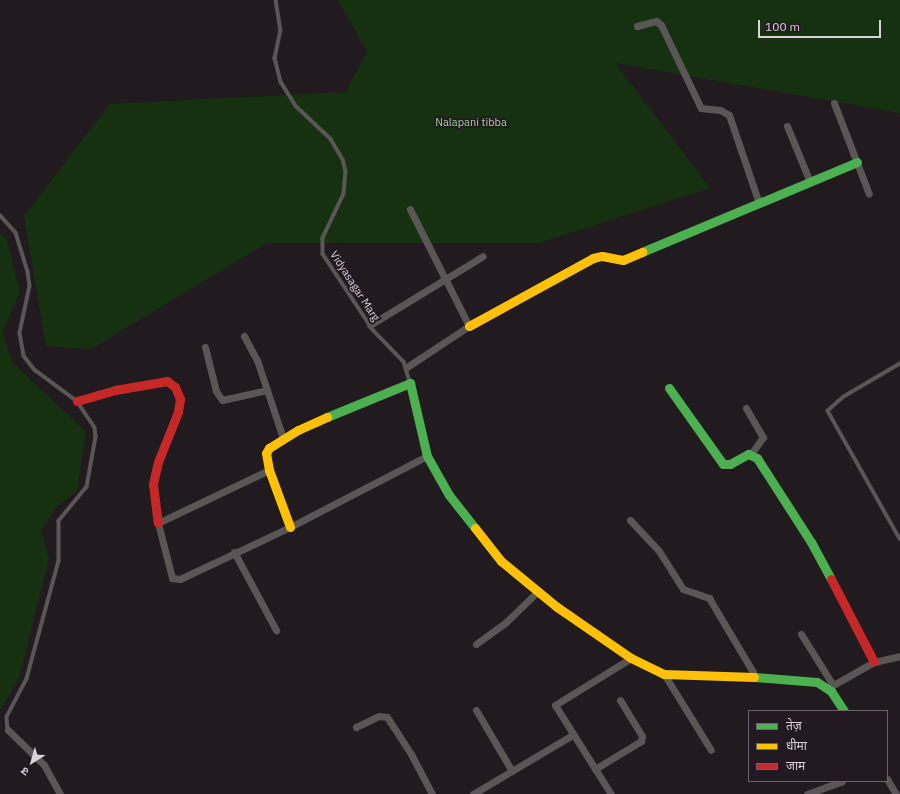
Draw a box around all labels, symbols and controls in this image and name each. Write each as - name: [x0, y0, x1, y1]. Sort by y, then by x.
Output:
- scale bar: [760, 12, 883, 38]
- text: 100 m: [765, 19, 800, 34]
- park label: Nalapani tibba: [435, 115, 507, 129]
- street label: Vidyasagar Marg: [327, 248, 383, 324]
- legend: [748, 710, 888, 782]
- text: तेज़: [786, 718, 802, 733]
- text: धीमा: [786, 738, 807, 753]
- north arrow: [12, 742, 52, 782]
- text: जाम: [786, 758, 805, 773]
- text: उ: [18, 764, 32, 779]

